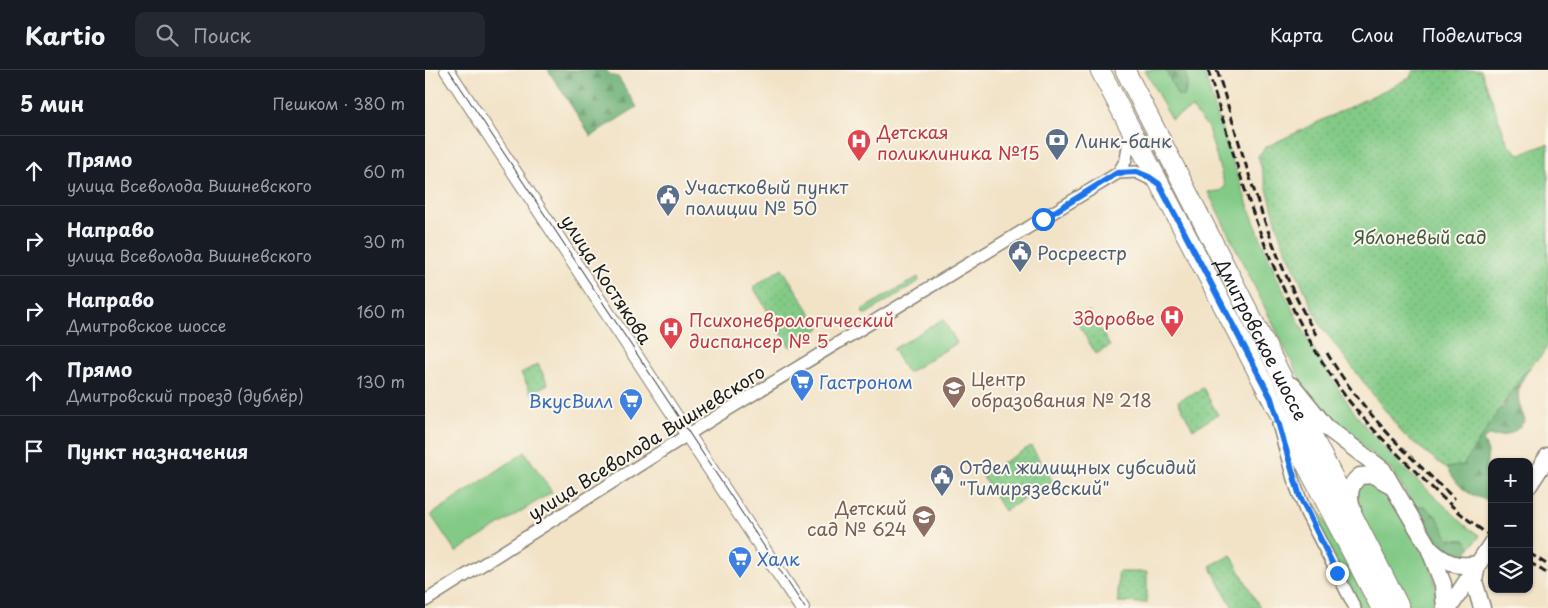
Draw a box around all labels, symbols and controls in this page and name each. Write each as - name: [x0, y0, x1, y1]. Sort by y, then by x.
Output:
- search box: [135, 12, 485, 57]
- text: Kartio: [25, 17, 105, 53]
- icon: search: [153, 21, 181, 49]
- text: Поиск: [193, 21, 251, 49]
- text: Карта: [1270, 21, 1323, 48]
- text: Слои: [1351, 21, 1394, 48]
- text: Поделиться: [1422, 21, 1523, 48]
- text: 5 мин: [20, 87, 84, 119]
- text: Пешком · 380 m: [272, 91, 405, 115]
- place label: Детская поликлиника №15: [876, 118, 1040, 166]
- bank icon: Линк-банк: [1044, 127, 1070, 161]
- place label: Линк-банк: [1075, 127, 1172, 154]
- hospital icon: Детская поликлиника №15: [846, 128, 872, 162]
- text: Прямо: [67, 145, 132, 173]
- icon: ahead: [20, 157, 48, 185]
- text: 60 m: [363, 159, 405, 183]
- text: улица Всеволода Вишневского: [67, 173, 312, 197]
- place label: Участковый пункт полиции № 50: [685, 173, 848, 221]
- public building icon: Участковый пункт полиции № 50: [655, 183, 681, 217]
- route start: [1032, 208, 1055, 231]
- street label: улица Костякова: [555, 209, 660, 350]
- text: Направо: [67, 215, 154, 243]
- park label: Яблоневый сад: [1353, 223, 1487, 250]
- icon: right: [20, 227, 48, 255]
- text: 30 m: [363, 229, 405, 253]
- public building icon: Росреестр: [1007, 239, 1033, 273]
- place label: Росреестр: [1037, 239, 1127, 266]
- text: улица Всеволода Вишневского: [67, 243, 312, 267]
- street label: Дмитровское шоссе: [1209, 252, 1315, 425]
- text: Направо: [67, 285, 154, 313]
- icon: right: [20, 297, 48, 325]
- text: 160 m: [357, 299, 405, 323]
- place label: Здоровье: [1072, 304, 1155, 331]
- hospital icon: Здоровье: [1159, 304, 1185, 338]
- place label: Психоневрологический диспансер № 5: [689, 306, 894, 354]
- text: Дмитровское шоссе: [67, 313, 226, 337]
- hospital icon: Психоневрологический диспансер № 5: [658, 316, 684, 350]
- text: Прямо: [67, 355, 132, 383]
- street label: улица Всеволода Вишневского: [522, 358, 770, 526]
- place label: Центр образования № 218: [971, 365, 1152, 413]
- icon: ahead: [20, 367, 48, 395]
- supermarket icon: Гастроном: [789, 368, 815, 402]
- place label: Гастроном: [819, 368, 913, 395]
- text: 130 m: [357, 369, 405, 393]
- school or university icon: Центр образования № 218: [941, 375, 967, 409]
- text: Дмитровский проезд (дублёр): [67, 383, 304, 407]
- place label: ВкусВилл: [528, 387, 613, 414]
- supermarket icon: ВкусВилл: [618, 387, 644, 421]
- icon: arrive: [20, 437, 48, 465]
- text: Пункт назначения: [67, 437, 248, 465]
- place label: Отдел жилищных субсидий "Тимирязевский": [959, 453, 1197, 501]
- map controls: [1488, 458, 1533, 593]
- button: +: [1488, 458, 1533, 503]
- public building icon: Отдел жилищных субсидий "Тимирязевский": [929, 463, 955, 497]
- place label: Детский сад № 624: [807, 494, 907, 542]
- button: −: [1488, 503, 1533, 548]
- school or university icon: Детский сад № 624: [911, 504, 937, 538]
- supermarket icon: Халк: [727, 545, 753, 579]
- place label: Халк: [757, 545, 800, 572]
- button: layers: [1488, 548, 1533, 593]
- route end: [1326, 562, 1349, 585]

